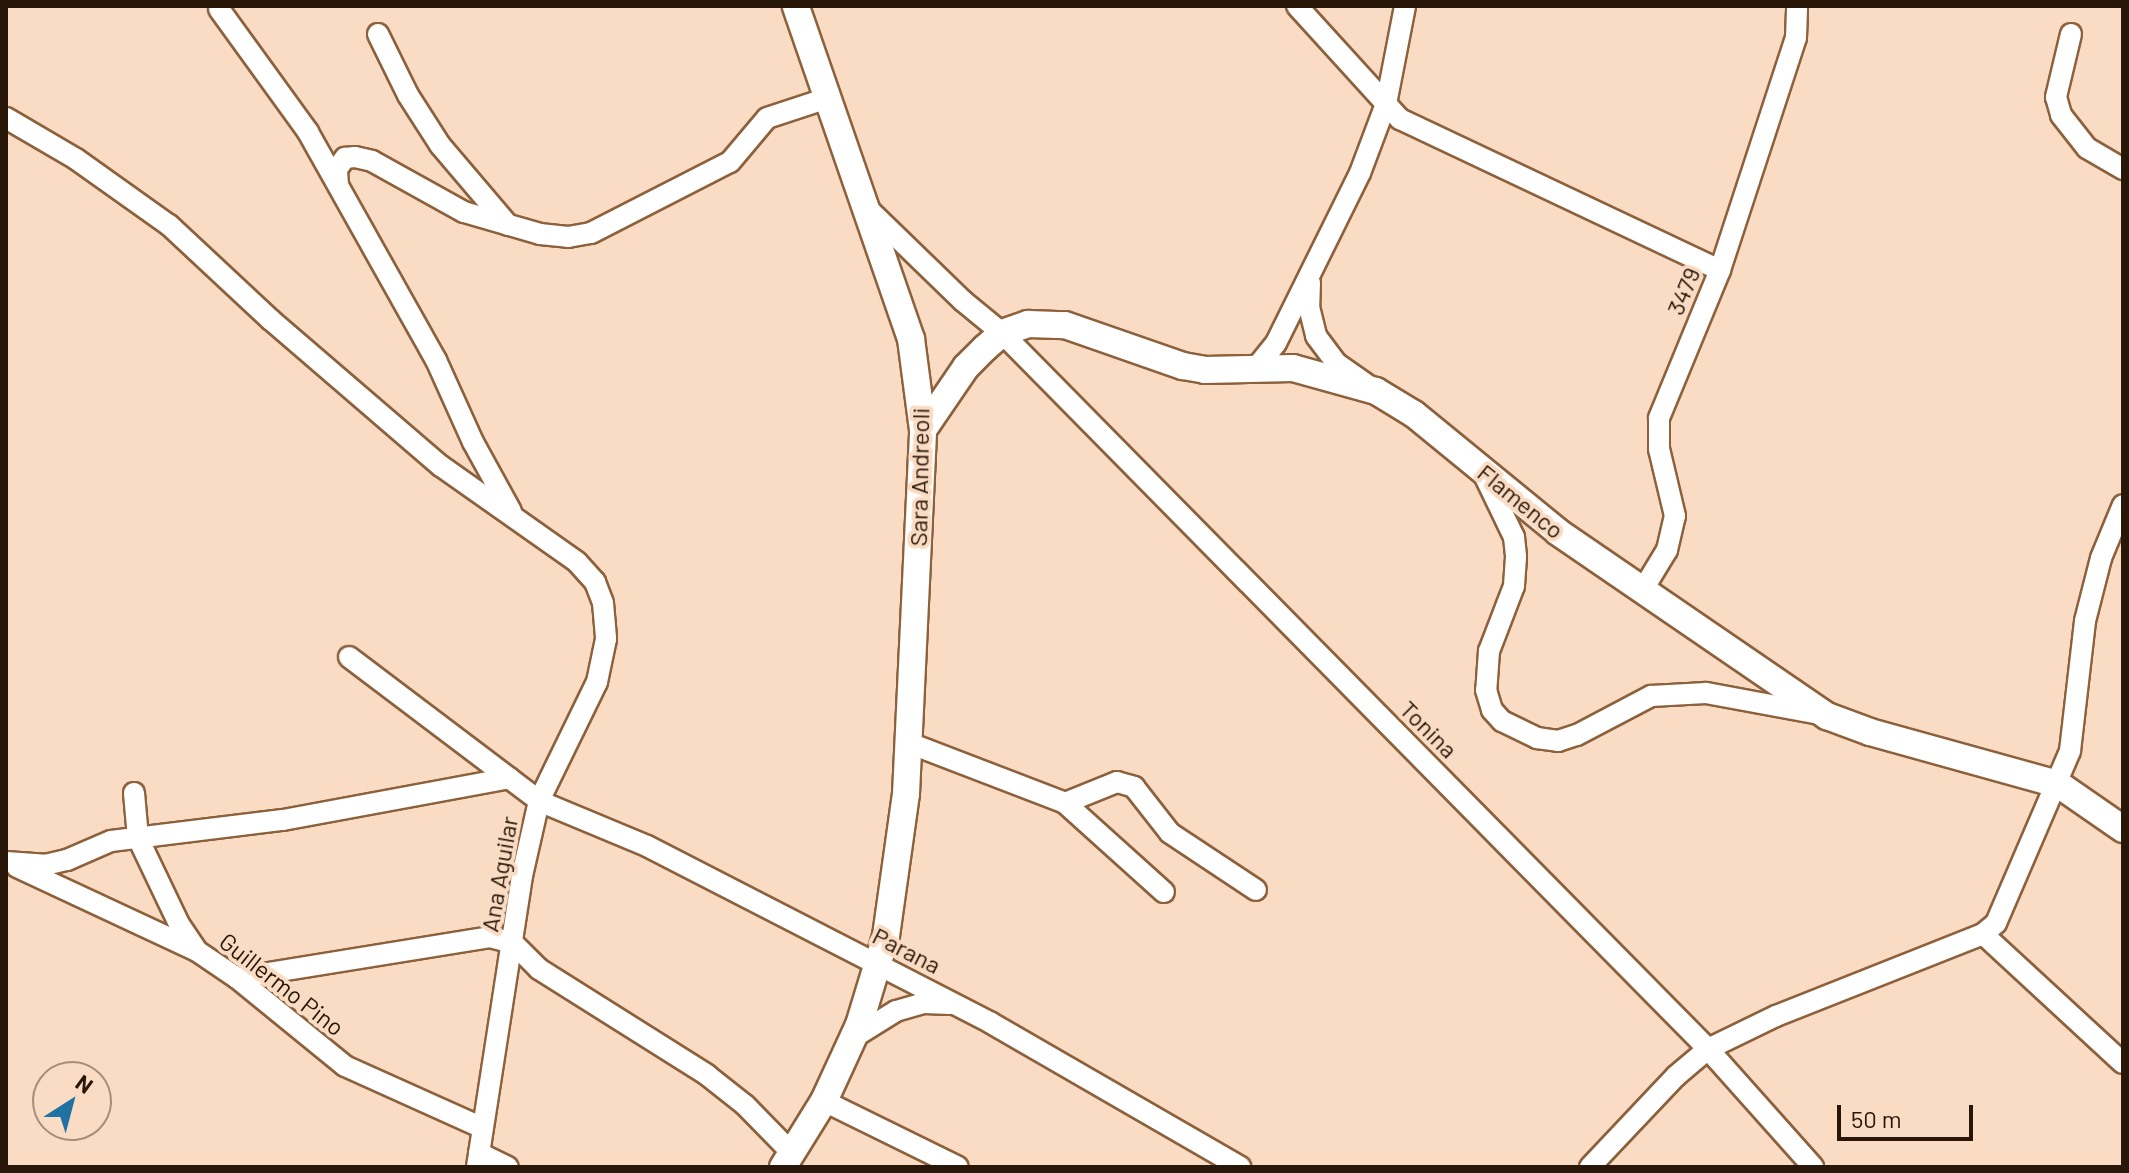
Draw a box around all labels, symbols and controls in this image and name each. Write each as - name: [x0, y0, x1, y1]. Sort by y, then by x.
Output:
- street label: 3479: [1660, 263, 1706, 319]
- street label: Sara Andreoli: [903, 407, 935, 547]
- street label: Flamenco: [1472, 458, 1570, 544]
- street label: Tonina: [1394, 694, 1464, 764]
- street label: Ana Aguilar: [475, 814, 523, 934]
- street label: Parana: [868, 921, 946, 979]
- street label: Guillermo Pino: [214, 926, 350, 1042]
- north arrow: [32, 1061, 112, 1141]
- text: N: [71, 1068, 98, 1098]
- scale bar: [1841, 1089, 1977, 1139]
- text: 50 m: [1851, 1104, 1902, 1133]

